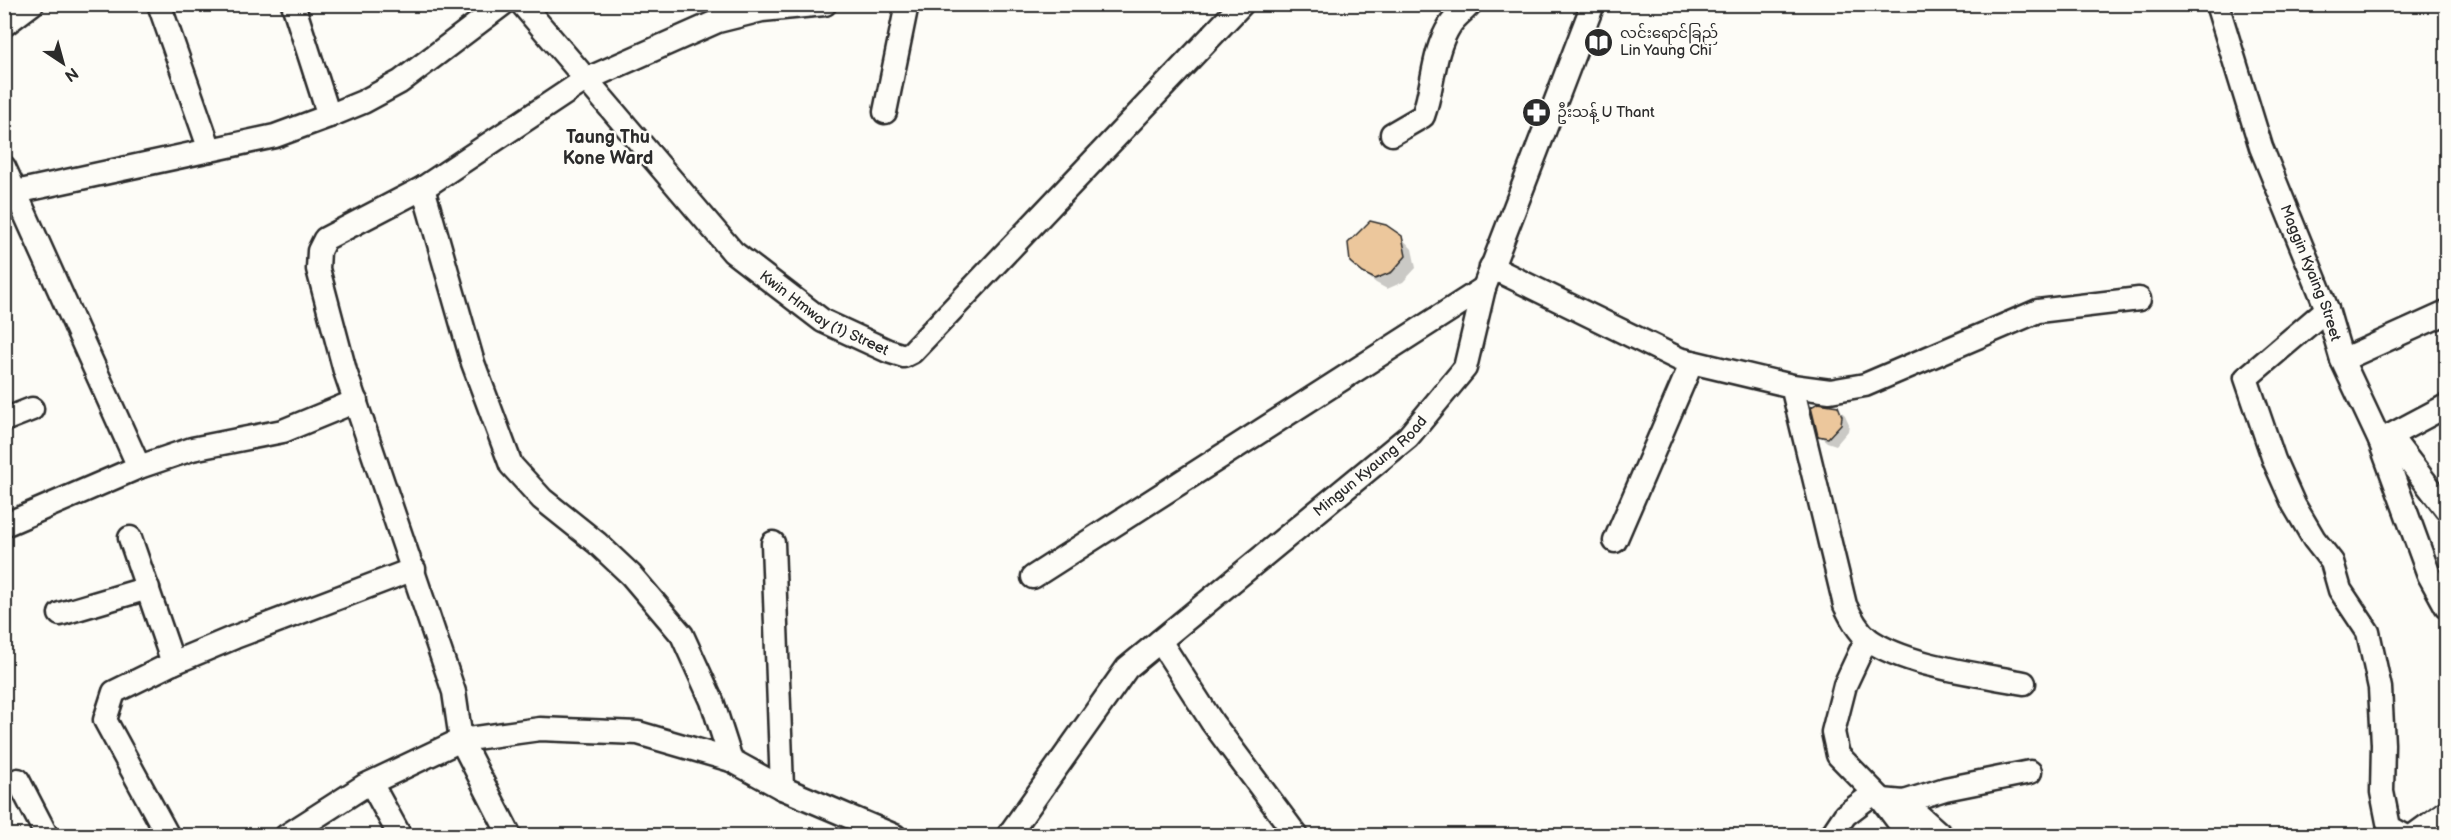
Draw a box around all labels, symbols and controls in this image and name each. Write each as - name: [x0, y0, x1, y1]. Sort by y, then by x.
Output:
- place label: လင်းရောင်ခြည် Lin Yaung Chi: [1620, 23, 1718, 60]
- library icon: လင်းရောင်ခြည် Lin Yaung Chi: [1583, 26, 1615, 58]
- north arrow: [33, 33, 93, 93]
- text: N: [60, 63, 81, 85]
- pharmacy icon: ဦးသန့် U Thant: [1520, 96, 1552, 128]
- place label: ဦးသန့် U Thant: [1557, 102, 1655, 124]
- district label: Taung Thu Kone Ward: [563, 127, 653, 169]
- street label: Maggin Kyaing Street: [2276, 202, 2345, 344]
- street label: Kwin Hmway (1) Street: [756, 266, 892, 360]
- street label: Mingun Kyaung Road: [1309, 412, 1431, 521]

